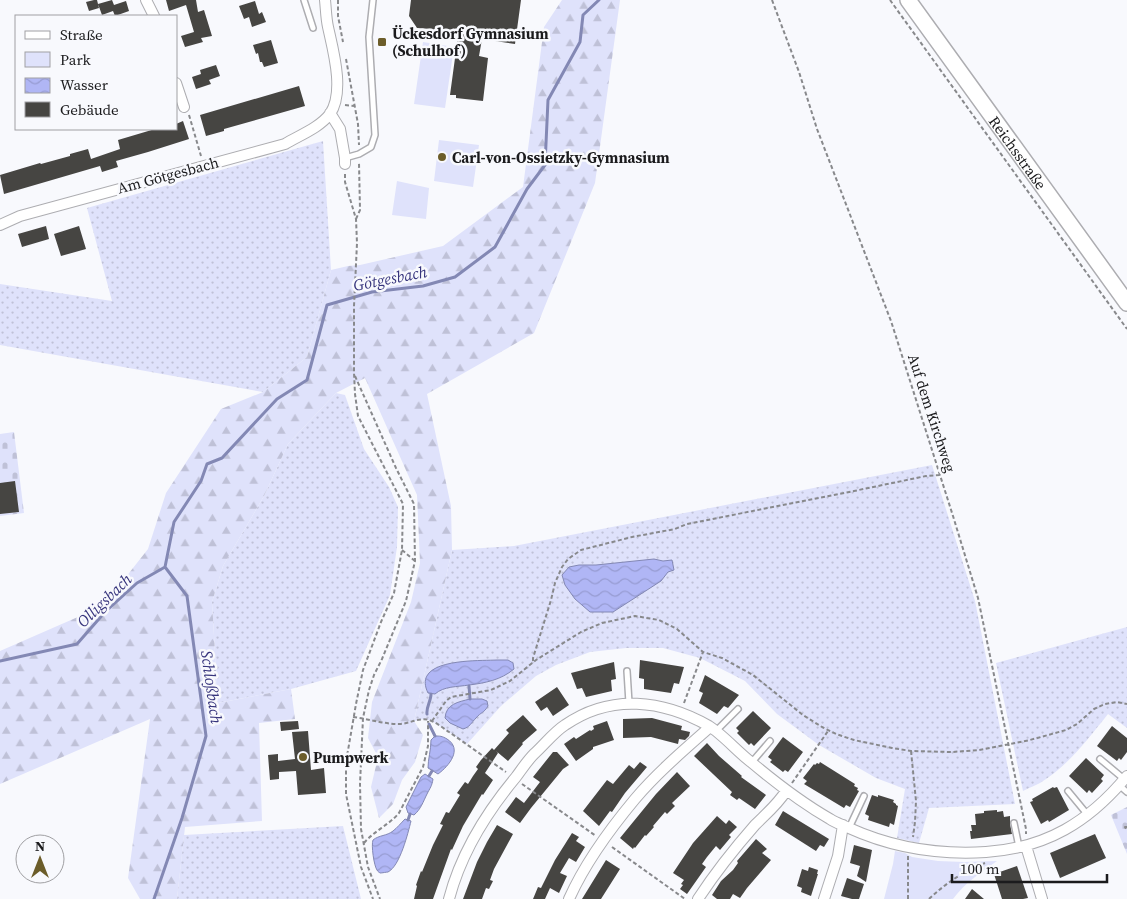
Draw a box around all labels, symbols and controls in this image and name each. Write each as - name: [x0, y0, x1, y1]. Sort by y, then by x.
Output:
- legend: [15, 15, 178, 130]
- place label: Ückesdorf Gymnasium (Schulhof): [392, 23, 549, 61]
- text: Straße: [60, 24, 103, 45]
- marker: Ückesdorf Gymnasium (Schulhof): [376, 36, 388, 48]
- text: Park: [60, 49, 92, 70]
- text: Wasser: [60, 74, 109, 95]
- text: Gebäude: [60, 99, 119, 120]
- street label: Reichsstraße: [984, 111, 1052, 194]
- place label: Carl-von-Ossietzky-Gymnasium: [452, 147, 670, 168]
- street label: Am Götgesbach: [115, 151, 221, 199]
- marker: Carl-von-Ossietzky-Gymnasium: [436, 151, 448, 163]
- water label: Götgesbach: [351, 260, 429, 296]
- street label: Auf dem Kirchweg: [903, 351, 961, 475]
- water label: Olligsbach: [72, 568, 137, 632]
- water label: Schloßbach: [196, 649, 228, 725]
- place label: Pumpwerk: [313, 747, 389, 768]
- marker: Pumpwerk: [297, 751, 309, 763]
- north arrow: [15, 834, 65, 884]
- text: N: [35, 836, 45, 856]
- scale bar: [952, 852, 1107, 884]
- text: 100 m: [960, 858, 1000, 879]

